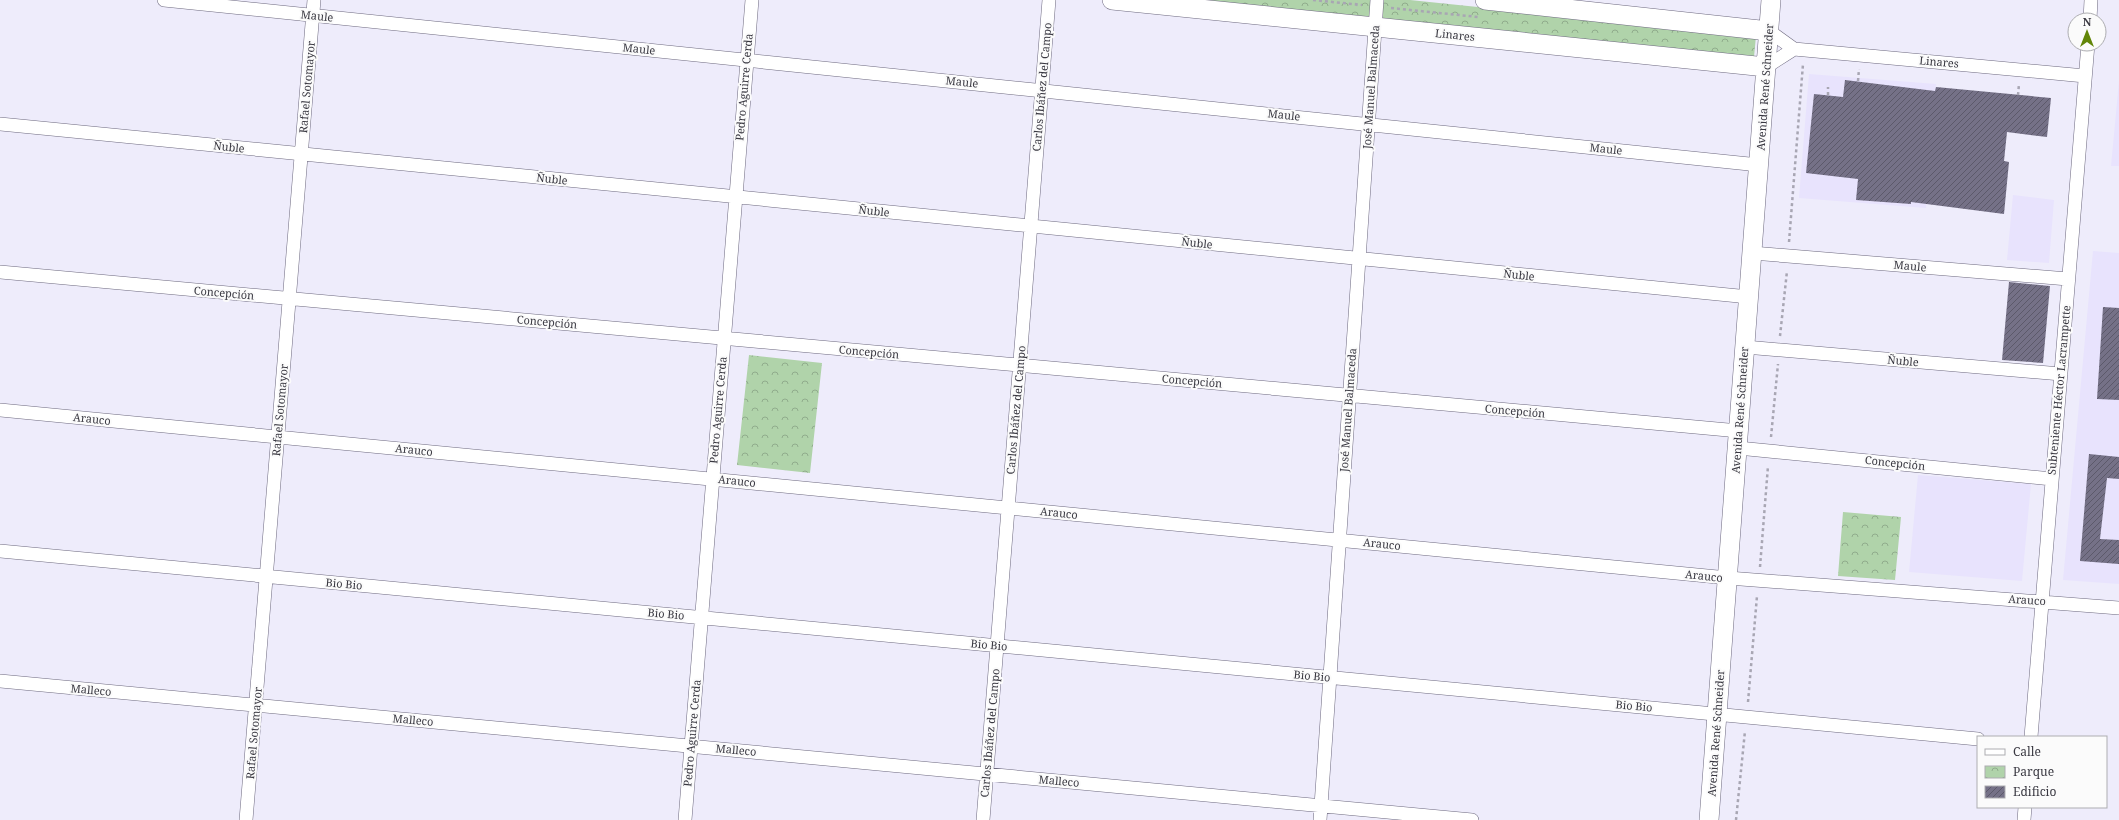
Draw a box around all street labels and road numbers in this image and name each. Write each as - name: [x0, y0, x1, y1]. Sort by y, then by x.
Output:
- street label: Maule: [300, 6, 334, 25]
- street label: Carlos Ibáñez del Campo: [1028, 22, 1055, 152]
- street label: Avenida René Schneider: [1753, 22, 1776, 151]
- street label: José Manuel Balmaceda: [1359, 24, 1382, 151]
- street label: Linares: [1435, 25, 1476, 44]
- street label: Pedro Aguirre Cerda: [731, 33, 756, 141]
- street label: Rafael Sotomayor: [295, 39, 318, 134]
- street label: Maule: [622, 39, 656, 58]
- street label: Linares: [1919, 52, 1959, 71]
- street label: Maule: [945, 72, 979, 91]
- street label: Maule: [1267, 105, 1301, 124]
- street label: Ñuble: [213, 137, 246, 156]
- street label: Maule: [1589, 139, 1623, 158]
- street label: Ñuble: [536, 169, 569, 188]
- street label: Ñuble: [858, 201, 891, 220]
- street label: Ñuble: [1181, 233, 1214, 252]
- street label: Maule: [1893, 257, 1927, 274]
- street label: Ñuble: [1503, 265, 1536, 284]
- street label: Concepción: [193, 282, 255, 303]
- street label: Subteniente Héctor Lacrampette: [2044, 304, 2073, 475]
- street label: Concepción: [516, 311, 578, 332]
- street label: Concepción: [838, 341, 900, 362]
- street label: Carlos Ibáñez del Campo: [1002, 345, 1029, 475]
- street label: Avenida René Schneider: [1728, 345, 1751, 474]
- street label: José Manuel Balmaceda: [1336, 347, 1359, 474]
- street label: Ñuble: [1887, 352, 1919, 369]
- street label: Pedro Aguirre Cerda: [705, 356, 730, 464]
- street label: Rafael Sotomayor: [268, 362, 291, 457]
- street label: Concepción: [1161, 370, 1223, 391]
- street label: Concepción: [1484, 400, 1546, 421]
- street label: Arauco: [73, 409, 112, 428]
- street label: Arauco: [395, 440, 434, 459]
- street label: Concepción: [1864, 452, 1926, 473]
- street label: Arauco: [718, 471, 757, 490]
- street label: Arauco: [1040, 503, 1079, 522]
- street label: Arauco: [1363, 534, 1402, 553]
- street label: Arauco: [1685, 566, 1724, 585]
- street label: Bio Bio: [325, 574, 363, 593]
- street label: Arauco: [2008, 591, 2046, 608]
- street label: Bio Bio: [647, 604, 685, 623]
- street label: Bio Bio: [970, 635, 1008, 654]
- street label: Bio Bio: [1293, 666, 1331, 685]
- street label: Carlos Ibáñez del Campo: [976, 668, 1003, 798]
- street label: Avenida René Schneider: [1704, 668, 1727, 797]
- street label: Pedro Aguirre Cerda: [679, 679, 704, 787]
- street label: Malleco: [70, 680, 112, 699]
- street label: Rafael Sotomayor: [242, 685, 265, 780]
- street label: Bio Bio: [1615, 696, 1653, 715]
- street label: Malleco: [392, 710, 434, 729]
- street label: Malleco: [715, 740, 757, 759]
- street label: Malleco: [1038, 771, 1080, 790]

